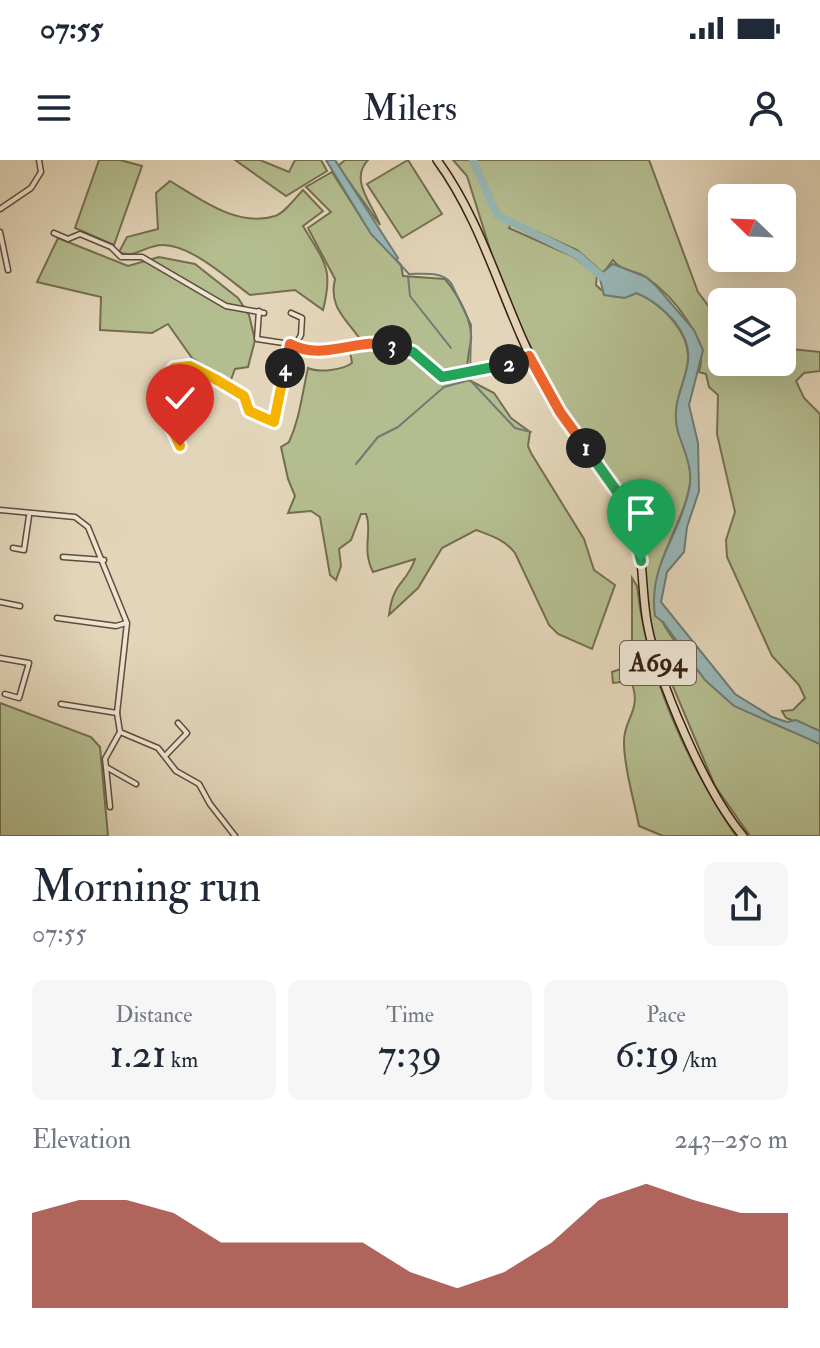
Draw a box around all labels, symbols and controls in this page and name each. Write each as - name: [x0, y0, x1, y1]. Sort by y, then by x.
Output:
- text: 07:55: [40, 10, 103, 47]
- icon: menu: [32, 86, 76, 130]
- text: Milers: [363, 86, 457, 131]
- icon: person: [744, 86, 788, 130]
- north arrow: [708, 184, 796, 272]
- map controls: [708, 184, 796, 376]
- button: layers: [708, 288, 796, 376]
- pin: 3: [372, 325, 412, 365]
- text: 3: [388, 331, 396, 359]
- pin: 2: [489, 344, 529, 384]
- pin: 4: [265, 348, 305, 388]
- text: 2: [503, 350, 515, 378]
- text: 4: [279, 354, 291, 382]
- pin: [146, 364, 214, 446]
- icon: check: [158, 376, 202, 420]
- pin: 1: [566, 428, 606, 468]
- text: 1: [582, 434, 590, 462]
- pin: [607, 479, 675, 561]
- icon: arrive: [619, 491, 663, 535]
- road number: A694: [620, 641, 696, 685]
- text: Morning run: [32, 860, 261, 915]
- button: share: [704, 862, 788, 946]
- text: 07:55: [32, 918, 87, 950]
- text: Distance: [116, 1001, 192, 1029]
- text: Time: [386, 1001, 434, 1029]
- text: Pace: [646, 1001, 686, 1029]
- text: 1.21: [110, 1029, 166, 1080]
- text: 7:39: [378, 1029, 442, 1080]
- text: 6:19: [615, 1029, 679, 1080]
- text: km: [166, 1046, 198, 1074]
- text: /km: [679, 1046, 717, 1074]
- text: Elevation: [32, 1124, 131, 1156]
- text: 243–250 m: [674, 1124, 788, 1156]

